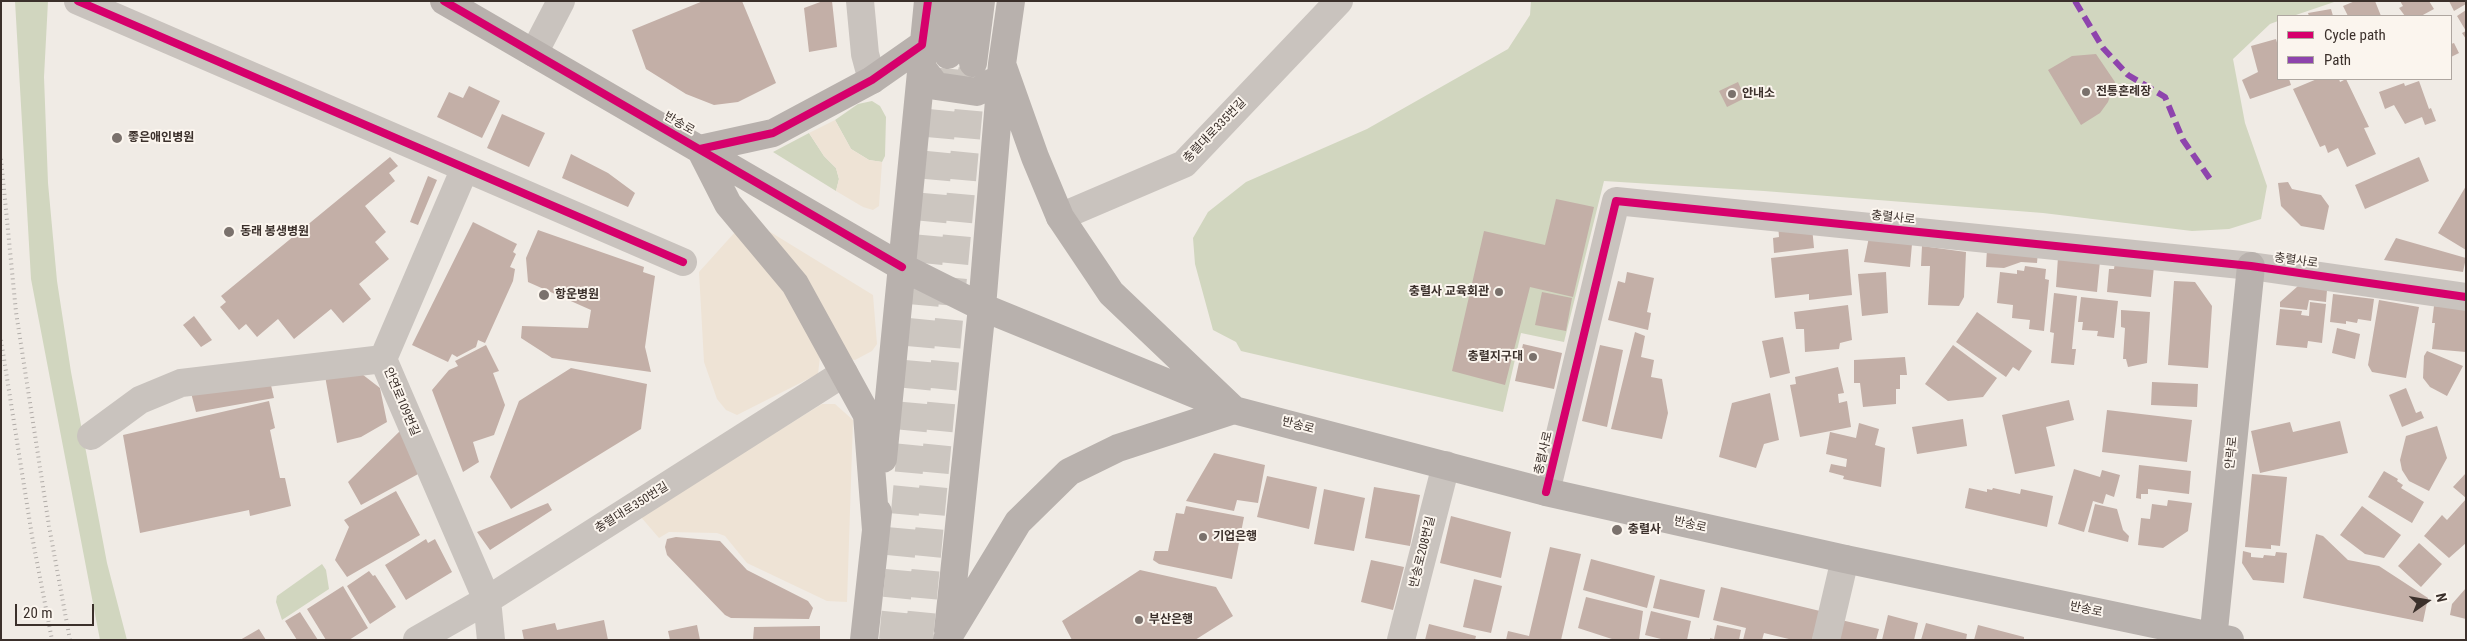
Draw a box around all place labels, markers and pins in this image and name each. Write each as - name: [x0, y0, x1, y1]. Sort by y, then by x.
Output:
- place label: 전통혼례장: [2096, 85, 2151, 99]
- marker: 전통혼례장: [2080, 86, 2092, 98]
- place label: 안내소: [1742, 87, 1775, 101]
- marker: 안내소: [1726, 88, 1738, 100]
- marker: 좋은애인병원: [110, 131, 124, 145]
- place label: 좋은애인병원: [128, 131, 194, 145]
- marker: 동래 봉생병원: [222, 225, 236, 239]
- place label: 동래 봉생병원: [240, 225, 309, 239]
- place label: 충렬사 교육회관: [1409, 285, 1489, 299]
- marker: 충렬사 교육회관: [1493, 286, 1505, 298]
- marker: 항운병원: [537, 288, 551, 302]
- place label: 항운병원: [555, 288, 599, 302]
- place label: 충렬지구대: [1468, 350, 1523, 364]
- marker: 충렬지구대: [1527, 351, 1539, 363]
- marker: 충렬사: [1610, 523, 1624, 537]
- place label: 충렬사: [1628, 523, 1661, 537]
- place label: 기업은행: [1213, 530, 1257, 544]
- marker: 기업은행: [1197, 531, 1209, 543]
- place label: 부산은행: [1149, 613, 1193, 627]
- marker: 부산은행: [1133, 614, 1145, 626]

